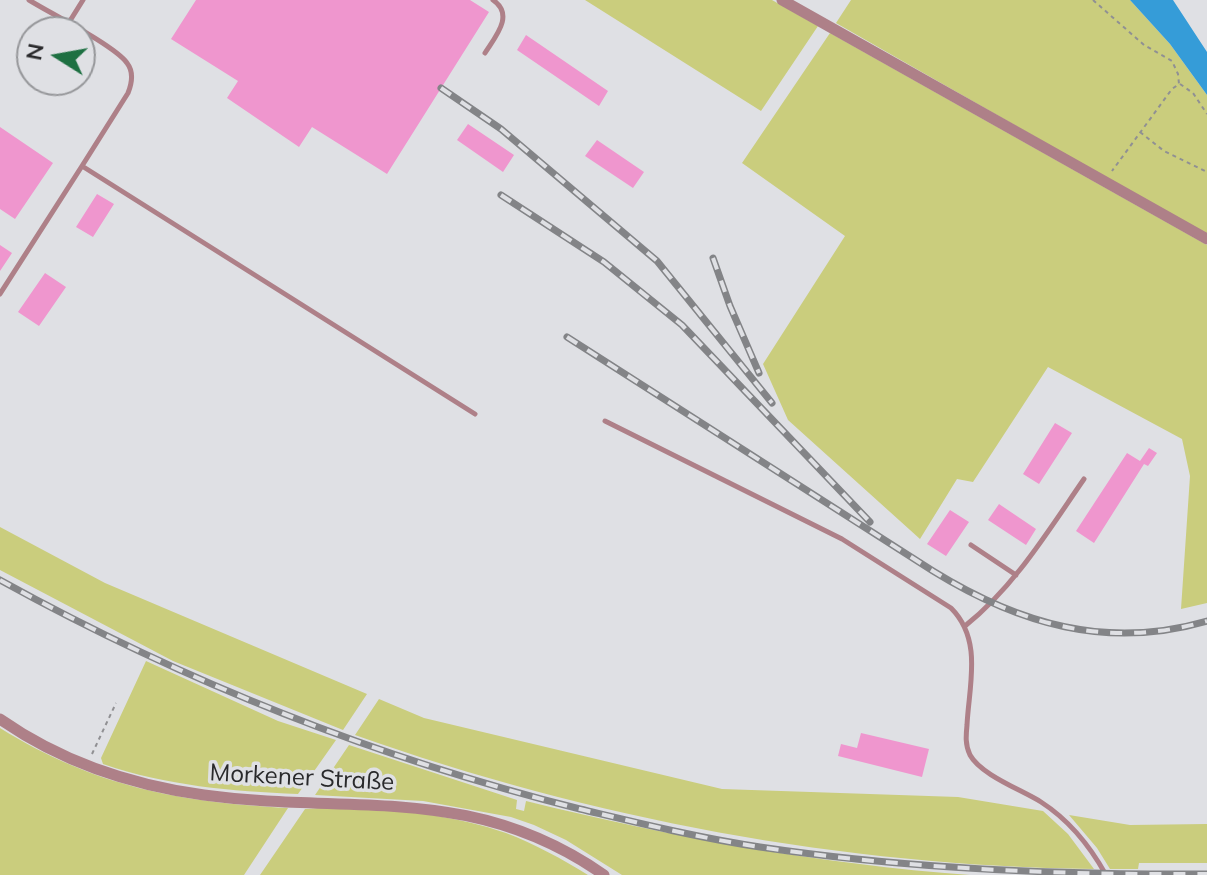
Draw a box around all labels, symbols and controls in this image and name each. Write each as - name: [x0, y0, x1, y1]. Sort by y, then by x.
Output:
- north arrow: [16, 16, 96, 96]
- text: N: [19, 41, 50, 63]
- street label: Morkener Straße: [209, 759, 395, 797]

